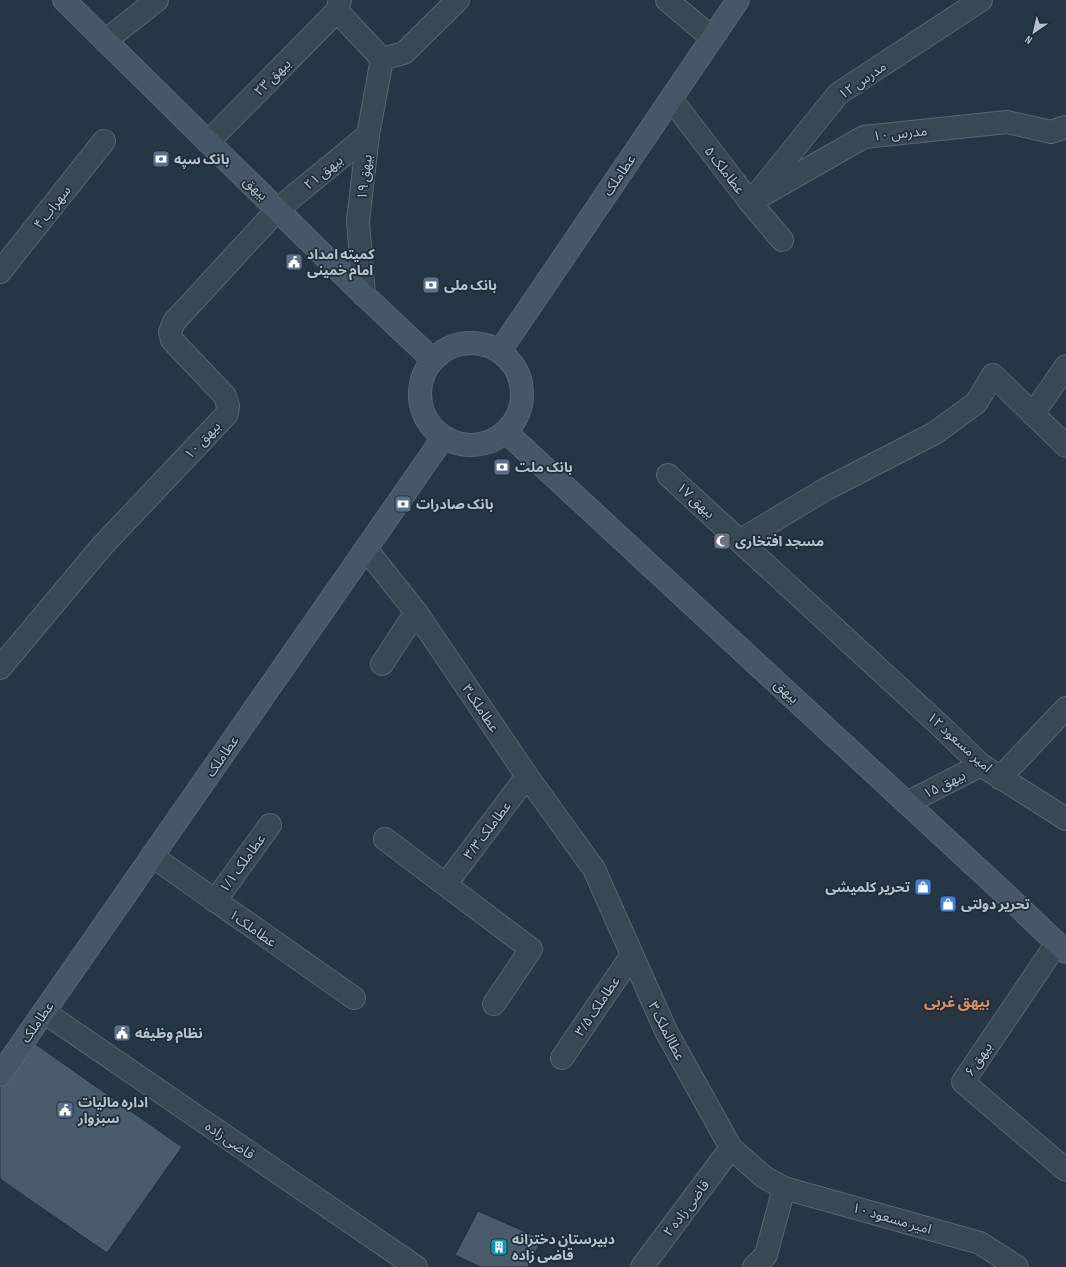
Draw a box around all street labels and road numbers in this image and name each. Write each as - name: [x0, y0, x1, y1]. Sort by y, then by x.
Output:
- street label: بیهق ۲۳: [250, 55, 295, 100]
- street label: مدرس ۱۲: [835, 58, 890, 103]
- street label: مدرس ۱۰: [872, 122, 928, 145]
- street label: عطاملک ۵: [701, 143, 749, 198]
- street label: بیهق ۲۱: [300, 151, 347, 194]
- street label: عطاملک: [599, 151, 639, 199]
- street label: بیهق ۱۹: [353, 153, 377, 201]
- street label: بیهق: [239, 173, 272, 205]
- street label: سهراب ۴: [30, 182, 75, 233]
- street label: بیهق ۱۰: [181, 418, 225, 464]
- street label: بیهق ۱۷: [672, 479, 718, 523]
- street label: بیهق: [770, 676, 803, 708]
- street label: عطاملک۳: [458, 681, 503, 736]
- street label: امیر مسعود ۱۲: [924, 709, 996, 776]
- street label: عطاملک: [202, 732, 243, 780]
- street label: بیهق ۱۵: [920, 766, 969, 803]
- street label: عطاملک ۳/۳: [460, 798, 515, 863]
- street label: عطاملک ۱/۱: [215, 831, 269, 896]
- street label: عطاملک۱: [226, 906, 280, 951]
- street label: عطاملک ۳/۵: [571, 973, 624, 1039]
- street label: عطاملک: [17, 998, 58, 1046]
- street label: عطاالملک ۳: [644, 999, 689, 1064]
- street label: بیهق ۶: [961, 1039, 997, 1080]
- street label: قاضی زاده: [202, 1118, 258, 1163]
- street label: قاضی زاده ۲: [660, 1177, 713, 1240]
- street label: امیر مسعود ۱۰: [850, 1199, 934, 1238]

